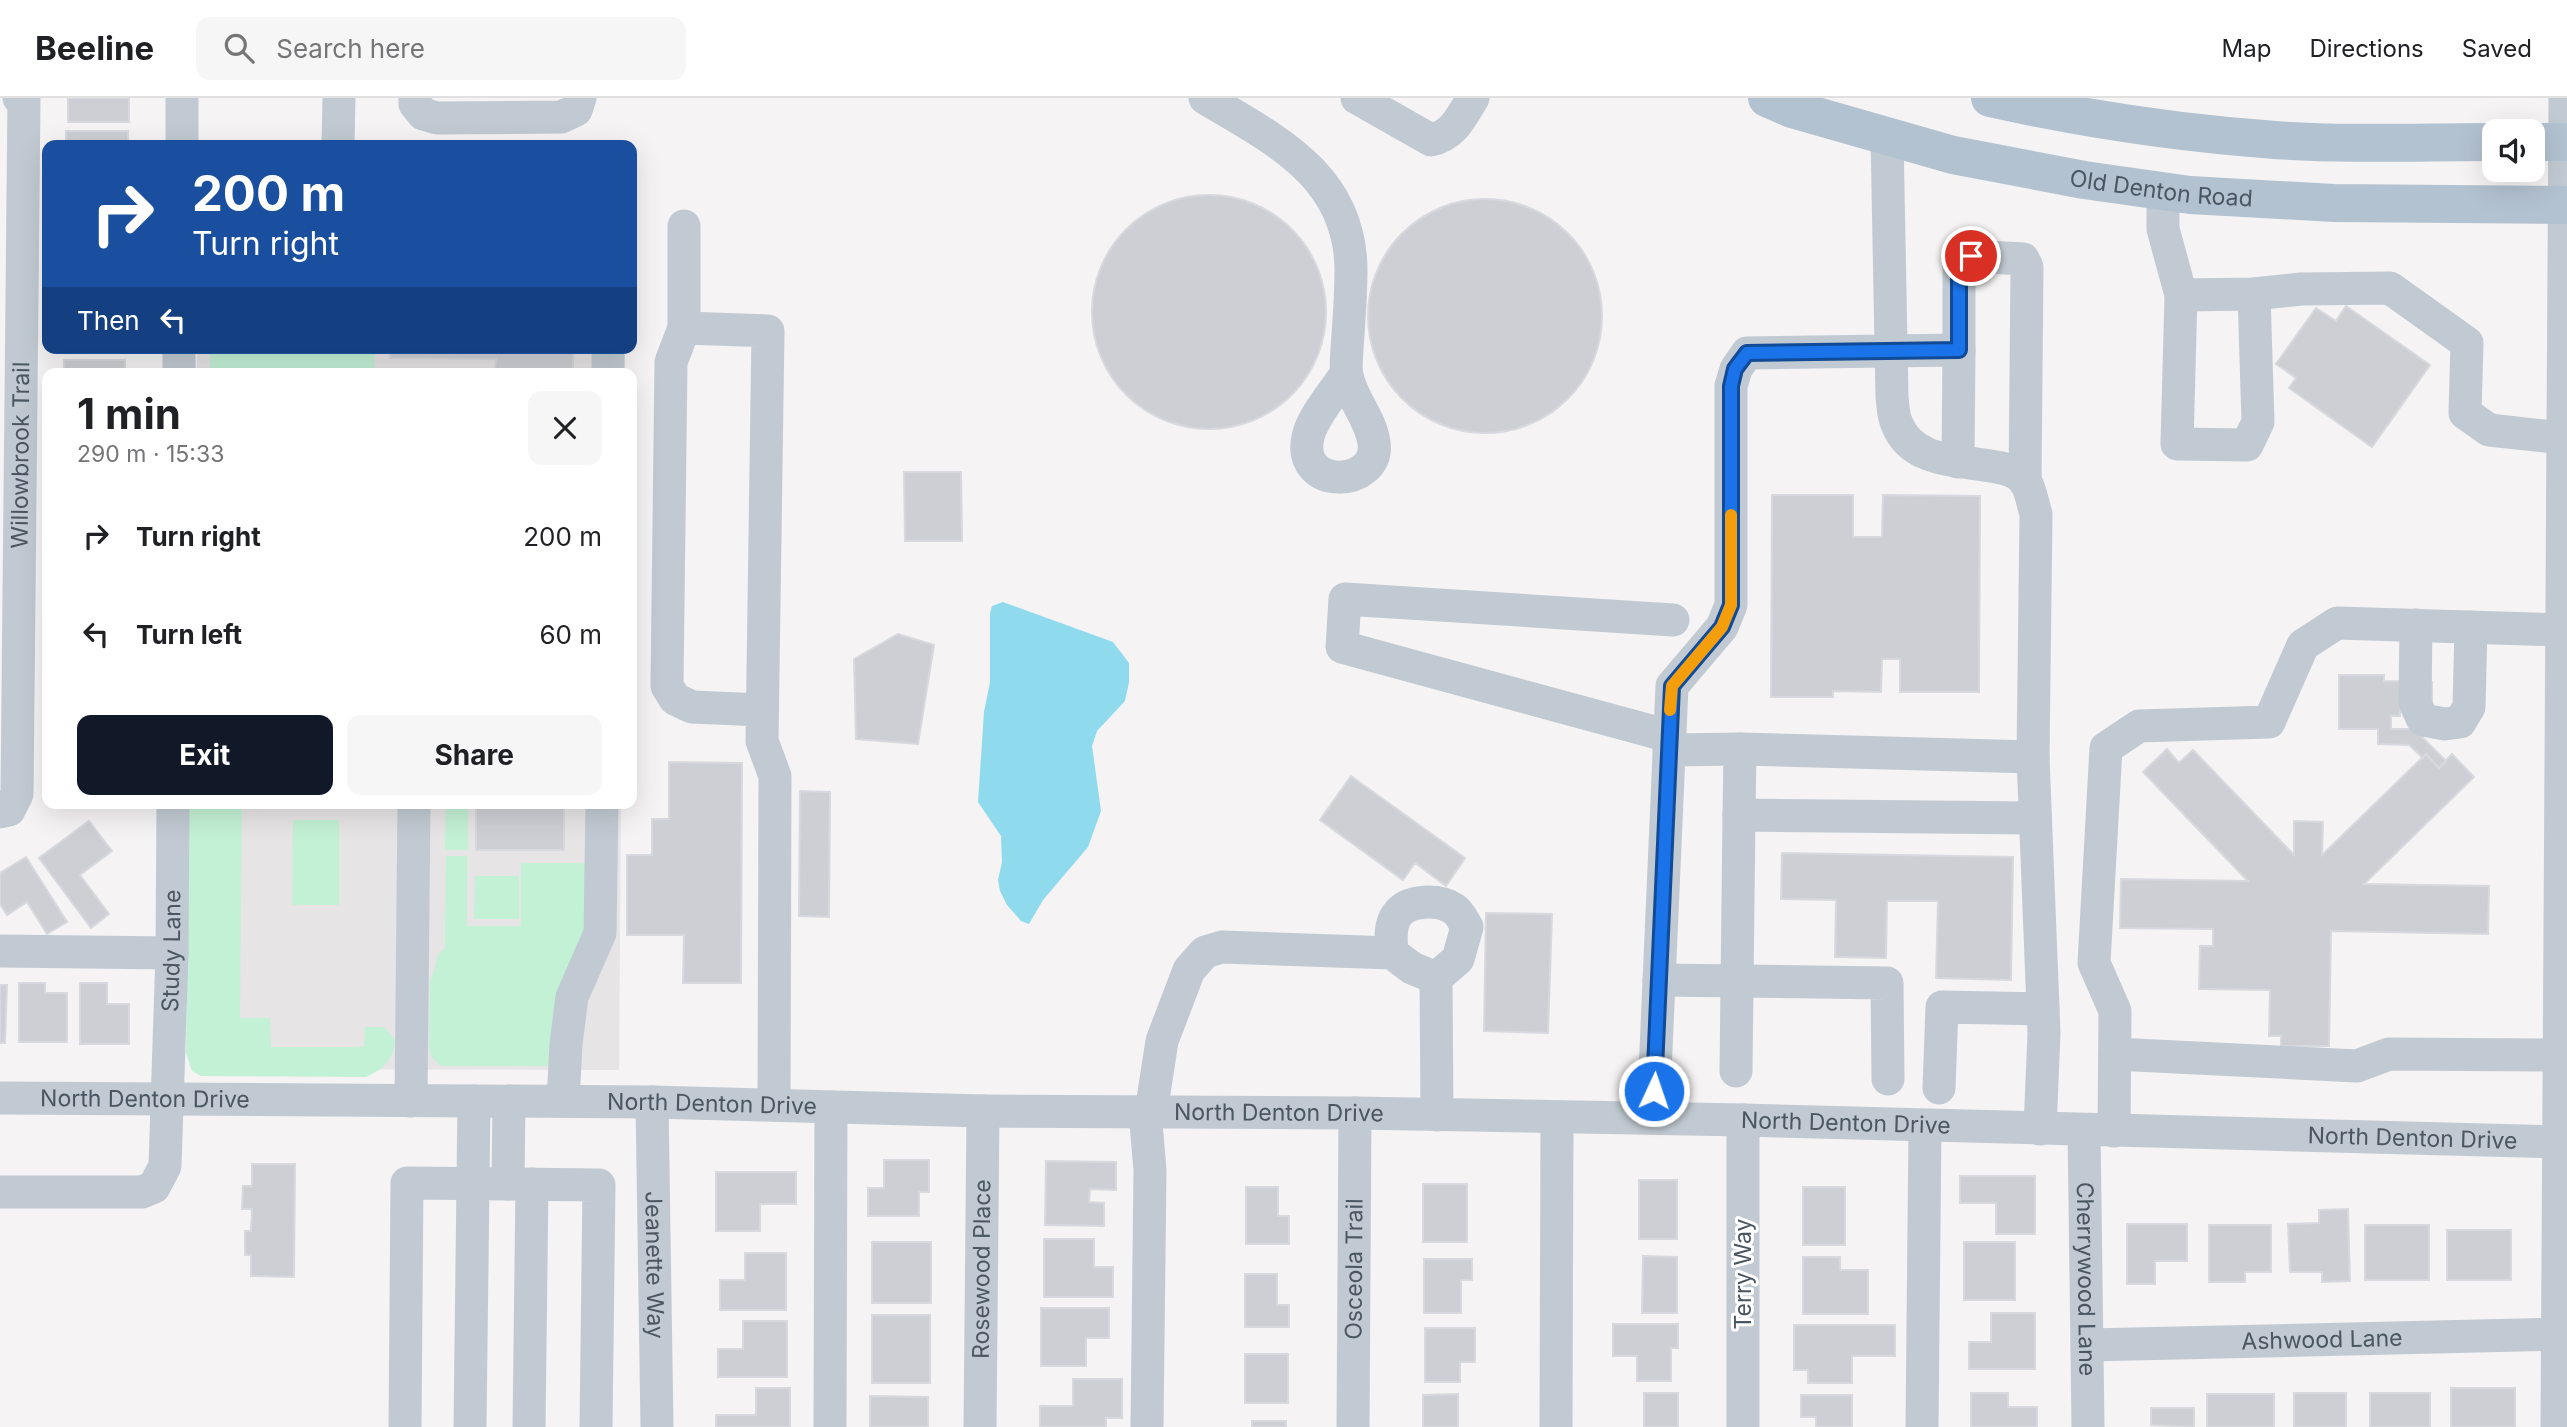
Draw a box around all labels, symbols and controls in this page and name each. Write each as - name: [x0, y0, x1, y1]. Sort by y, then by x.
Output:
- search box: [196, 17, 686, 80]
- text: Beeline: [35, 28, 154, 68]
- icon: search: [220, 29, 258, 67]
- text: Search here: [276, 33, 425, 64]
- text: Map: [2222, 34, 2271, 63]
- text: Directions: [2309, 34, 2424, 63]
- text: Saved: [2462, 34, 2532, 63]
- map controls: [2482, 119, 2545, 182]
- button: sound: [2482, 119, 2545, 182]
- text: 200 m: [192, 164, 345, 223]
- street label: Old Denton Road: [2067, 164, 2254, 212]
- icon: right: [77, 168, 168, 259]
- text: Turn right: [192, 224, 339, 263]
- pin: [1941, 226, 2001, 286]
- icon: arrive: [1952, 237, 1990, 275]
- icon: left: [154, 301, 192, 339]
- text: Then: [77, 305, 140, 336]
- street label: Willowbrook Trail: [5, 361, 35, 549]
- text: 1 min: [77, 388, 181, 439]
- button: close: [528, 391, 602, 465]
- text: 290 m · 15:33: [77, 440, 224, 468]
- icon: right: [77, 517, 115, 555]
- text: Turn right: [136, 521, 261, 552]
- text: 200 m: [523, 521, 602, 552]
- icon: left: [77, 615, 115, 653]
- text: Turn left: [136, 619, 242, 650]
- text: 60 m: [539, 619, 602, 650]
- button: Exit: [77, 715, 333, 795]
- button: Share: [347, 715, 602, 795]
- street label: Study Lane: [156, 889, 186, 1012]
- position arrow: [1617, 1054, 1691, 1128]
- street label: North Denton Drive: [40, 1084, 250, 1114]
- street label: North Denton Drive: [607, 1088, 817, 1120]
- street label: North Denton Drive: [1174, 1098, 1384, 1128]
- street label: North Denton Drive: [1741, 1106, 1951, 1140]
- street label: North Denton Drive: [2307, 1121, 2518, 1155]
- street label: Rosewood Place: [967, 1179, 996, 1359]
- street label: Cherrywood Lane: [2071, 1182, 2101, 1376]
- street label: Jeanette Way: [639, 1191, 670, 1339]
- street label: Osceola Trail: [1340, 1198, 1368, 1340]
- street label: Terry Way: [1729, 1218, 1757, 1329]
- street label: Ashwood Lane: [2241, 1324, 2403, 1355]

